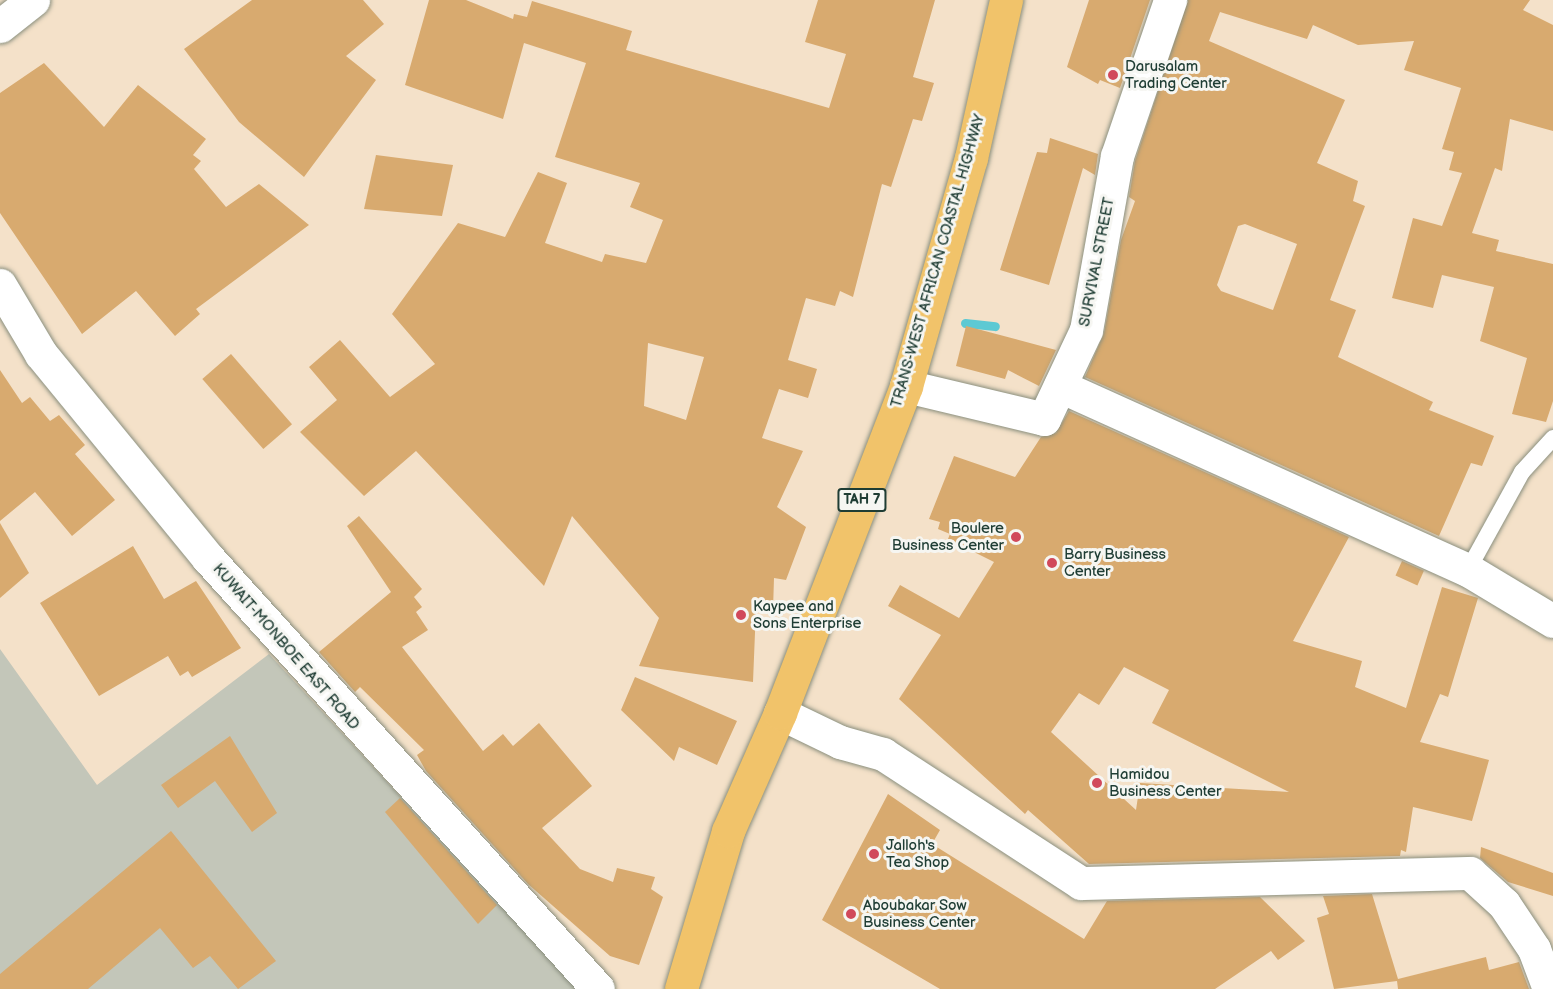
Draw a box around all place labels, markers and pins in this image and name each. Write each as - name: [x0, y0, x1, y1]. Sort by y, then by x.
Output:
- place label: Darusalam Trading Center: [1125, 57, 1227, 92]
- marker: Darusalam Trading Center: [1106, 68, 1120, 82]
- place label: Boulere Business Center: [892, 519, 1004, 554]
- marker: Boulere Business Center: [1009, 530, 1023, 544]
- place label: Barry Business Center: [1064, 545, 1167, 580]
- marker: Barry Business Center: [1045, 556, 1059, 570]
- place label: Kaypee and Sons Enterprise: [753, 597, 861, 632]
- marker: Kaypee and Sons Enterprise: [734, 608, 748, 622]
- place label: Hamidou Business Center: [1109, 765, 1221, 800]
- marker: Hamidou Business Center: [1090, 776, 1104, 790]
- place label: Jalloh's Tea Shop: [886, 836, 949, 871]
- marker: Jalloh's Tea Shop: [867, 847, 881, 861]
- place label: Aboubakar Sow Business Center: [863, 896, 975, 931]
- marker: Aboubakar Sow Business Center: [844, 907, 858, 921]

